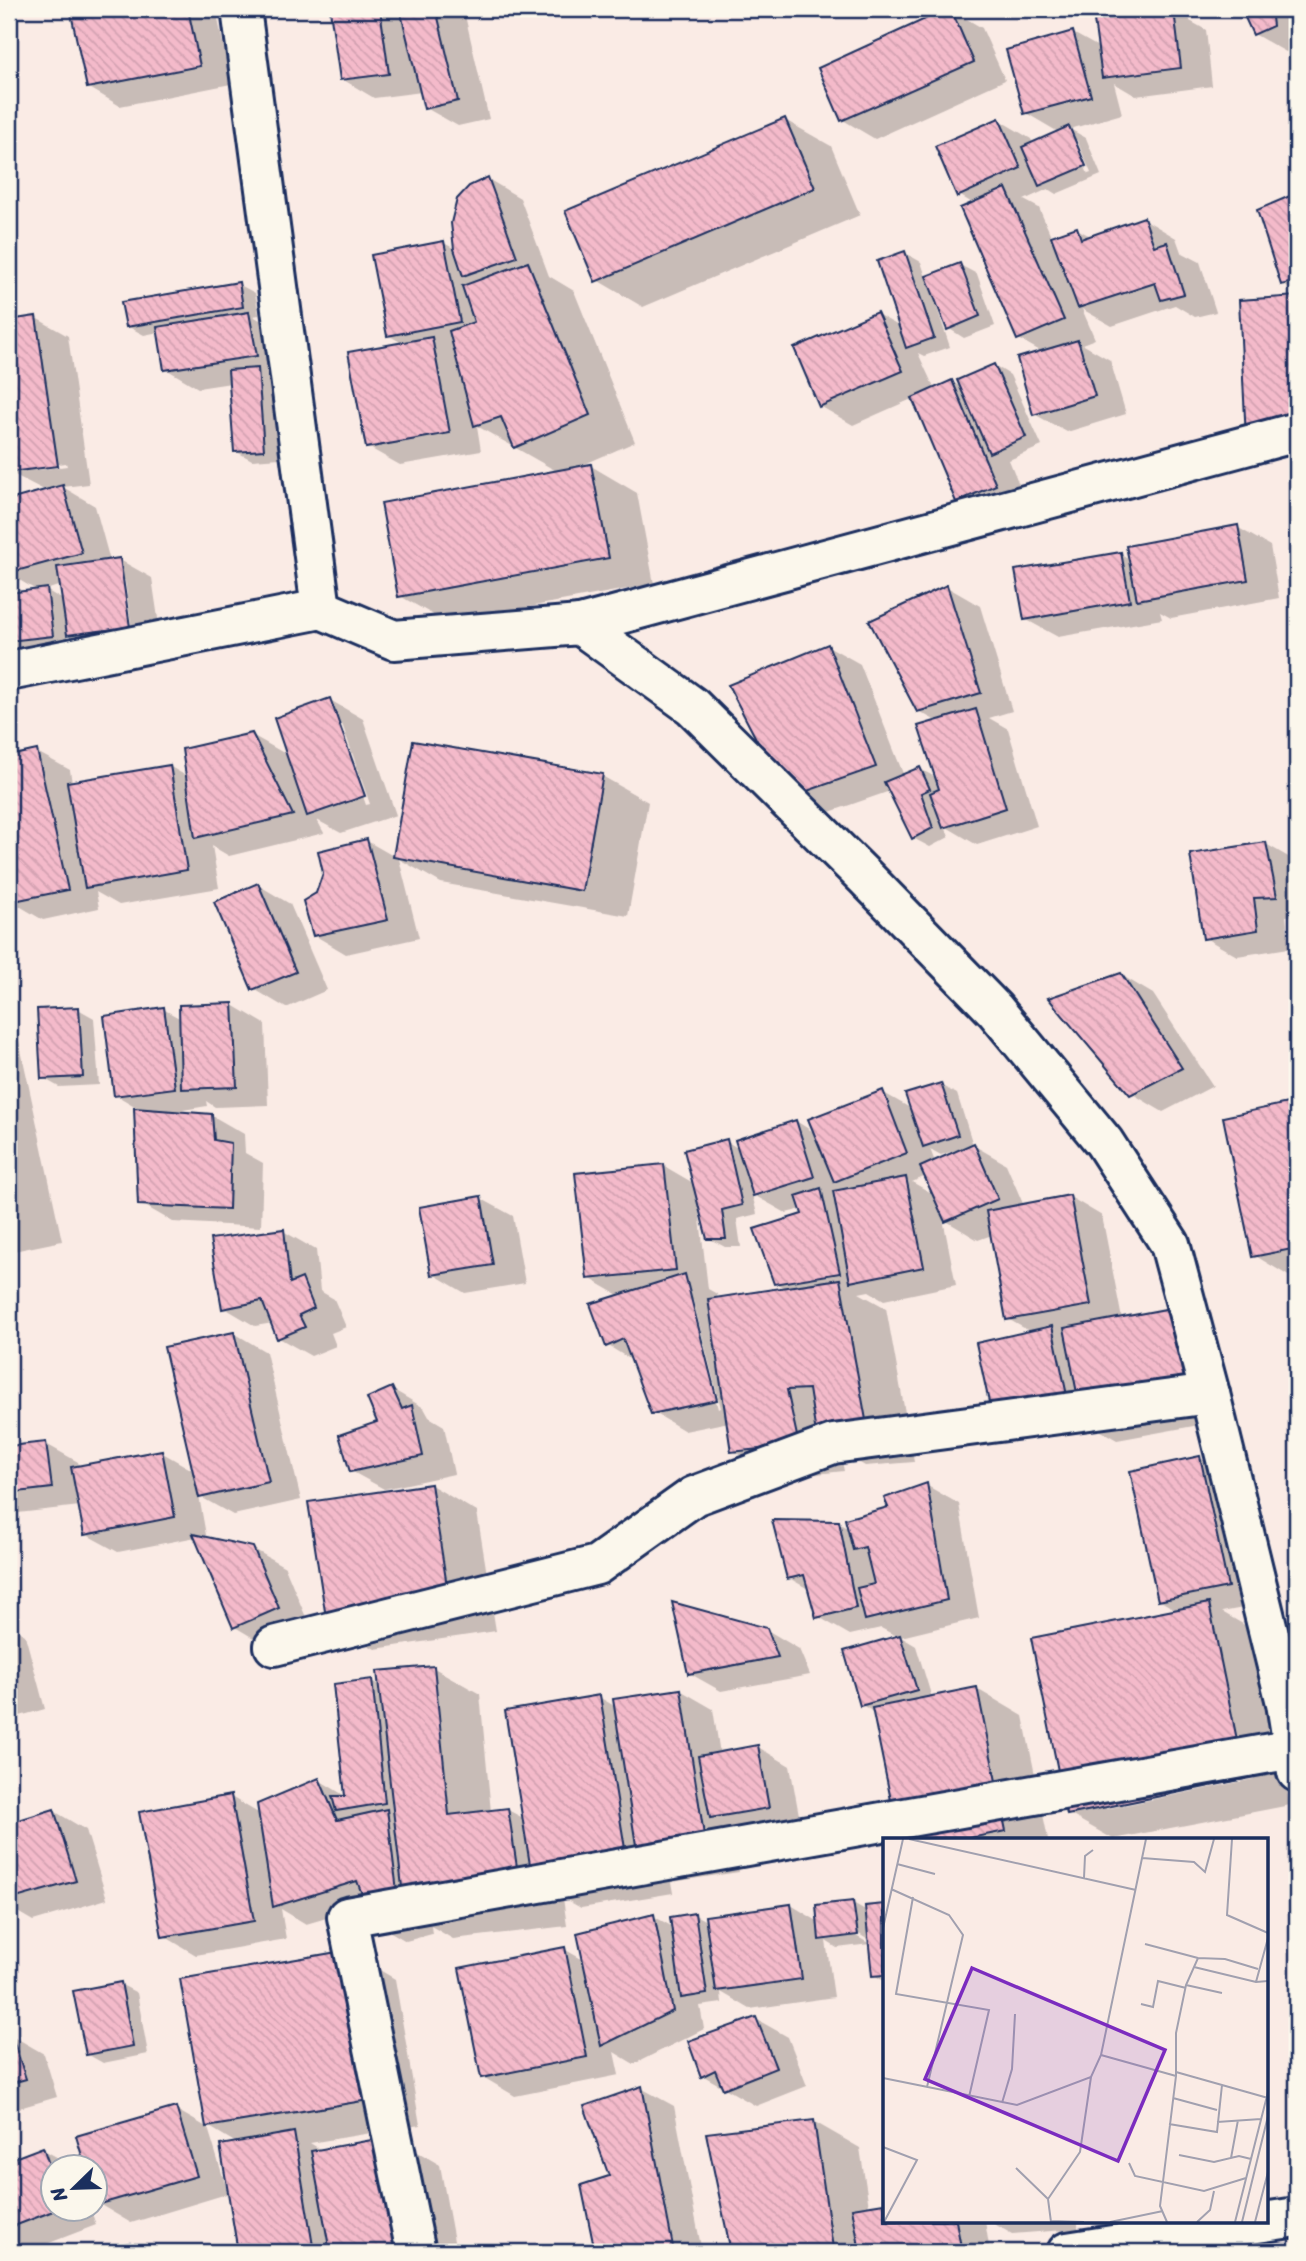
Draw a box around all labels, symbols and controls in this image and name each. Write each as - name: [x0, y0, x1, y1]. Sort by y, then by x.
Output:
- inset map: [883, 1838, 1268, 2222]
- north arrow: [38, 2152, 108, 2222]
- text: N: [41, 2181, 77, 2208]

